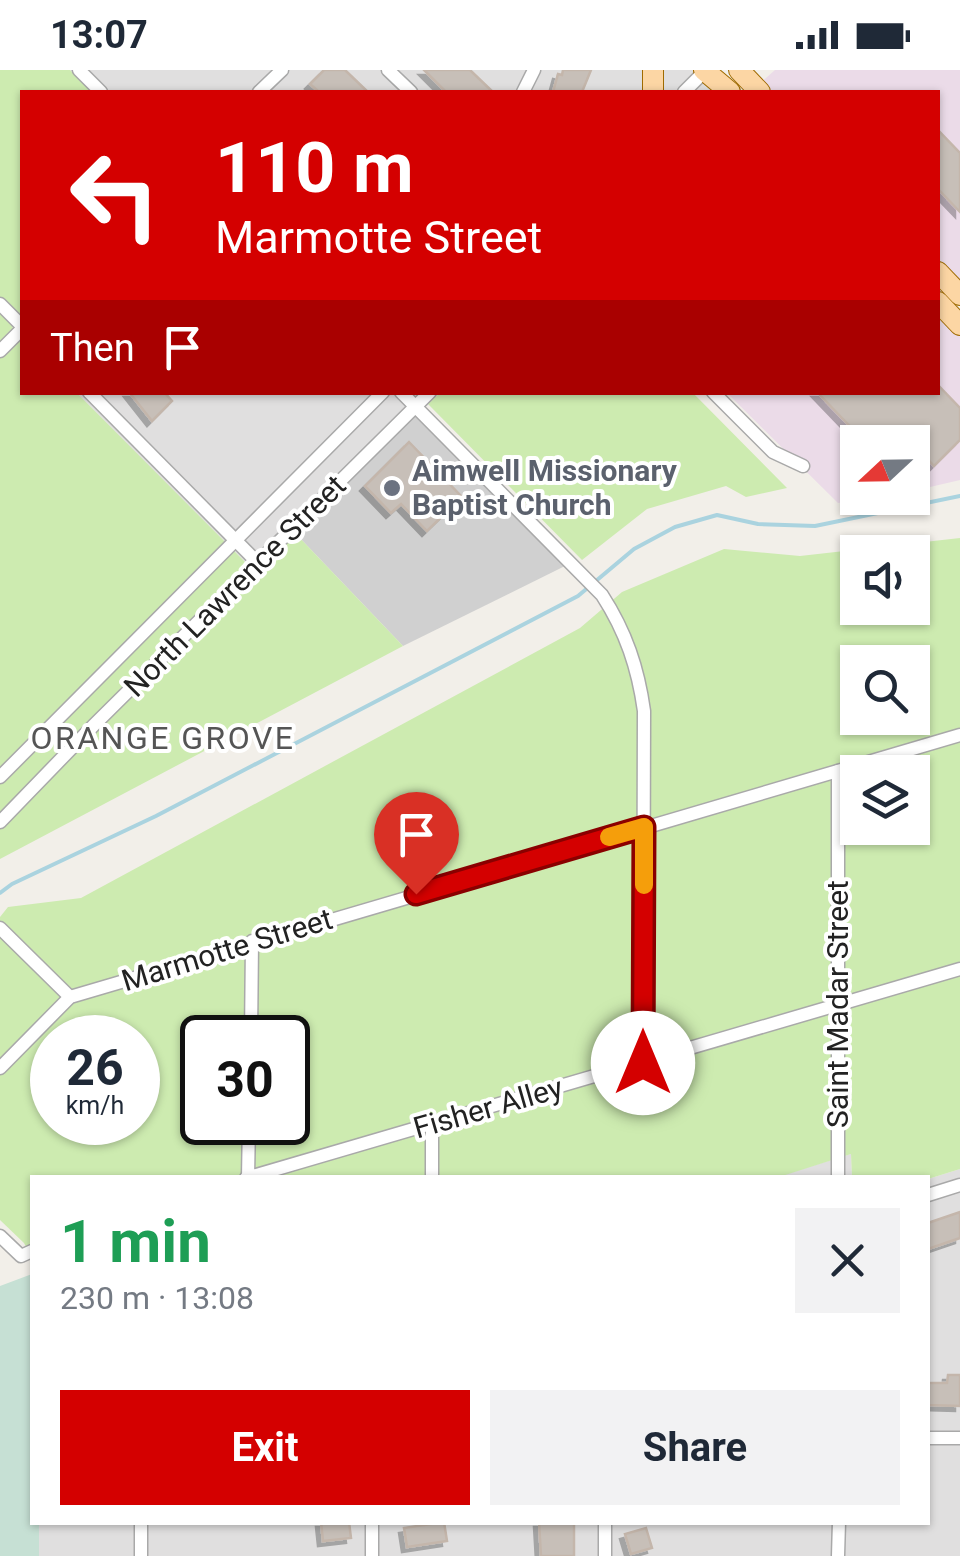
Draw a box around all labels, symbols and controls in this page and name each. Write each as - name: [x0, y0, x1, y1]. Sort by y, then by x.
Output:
- text: 13:07: [50, 13, 148, 57]
- text: 110 m: [215, 127, 414, 209]
- icon: left: [50, 130, 180, 260]
- text: Marmotte Street: [215, 211, 542, 264]
- icon: arrive: [155, 320, 210, 375]
- text: Then: [50, 326, 135, 370]
- north arrow: [840, 425, 930, 515]
- map controls: [840, 425, 930, 845]
- place label: Aimwell Missionary Baptist Church: [412, 453, 678, 522]
- street label: North Lawrence Street: [117, 468, 353, 704]
- marker: Aimwell Missionary Baptist Church: [381, 477, 403, 499]
- button: sound: [840, 535, 930, 625]
- button: search: [840, 645, 930, 735]
- district label: ORANGE GROVE: [30, 719, 296, 757]
- button: layers: [840, 755, 930, 845]
- pin: [374, 792, 459, 895]
- icon: arrive: [389, 807, 444, 862]
- street label: Saint Madar Street: [820, 880, 855, 1128]
- street label: Marmotte Street: [117, 901, 336, 998]
- position arrow: [591, 1011, 695, 1115]
- speed limit sign: 30: [180, 1015, 310, 1145]
- text: 26: [66, 1039, 124, 1097]
- street label: Fisher Alley: [409, 1070, 566, 1145]
- text: km/h: [66, 1091, 124, 1120]
- text: 1 min: [60, 1206, 211, 1277]
- button: close: [795, 1208, 900, 1313]
- text: 230 m · 13:08: [60, 1279, 254, 1317]
- button: Exit: [60, 1390, 470, 1505]
- button: Share: [490, 1390, 900, 1505]

